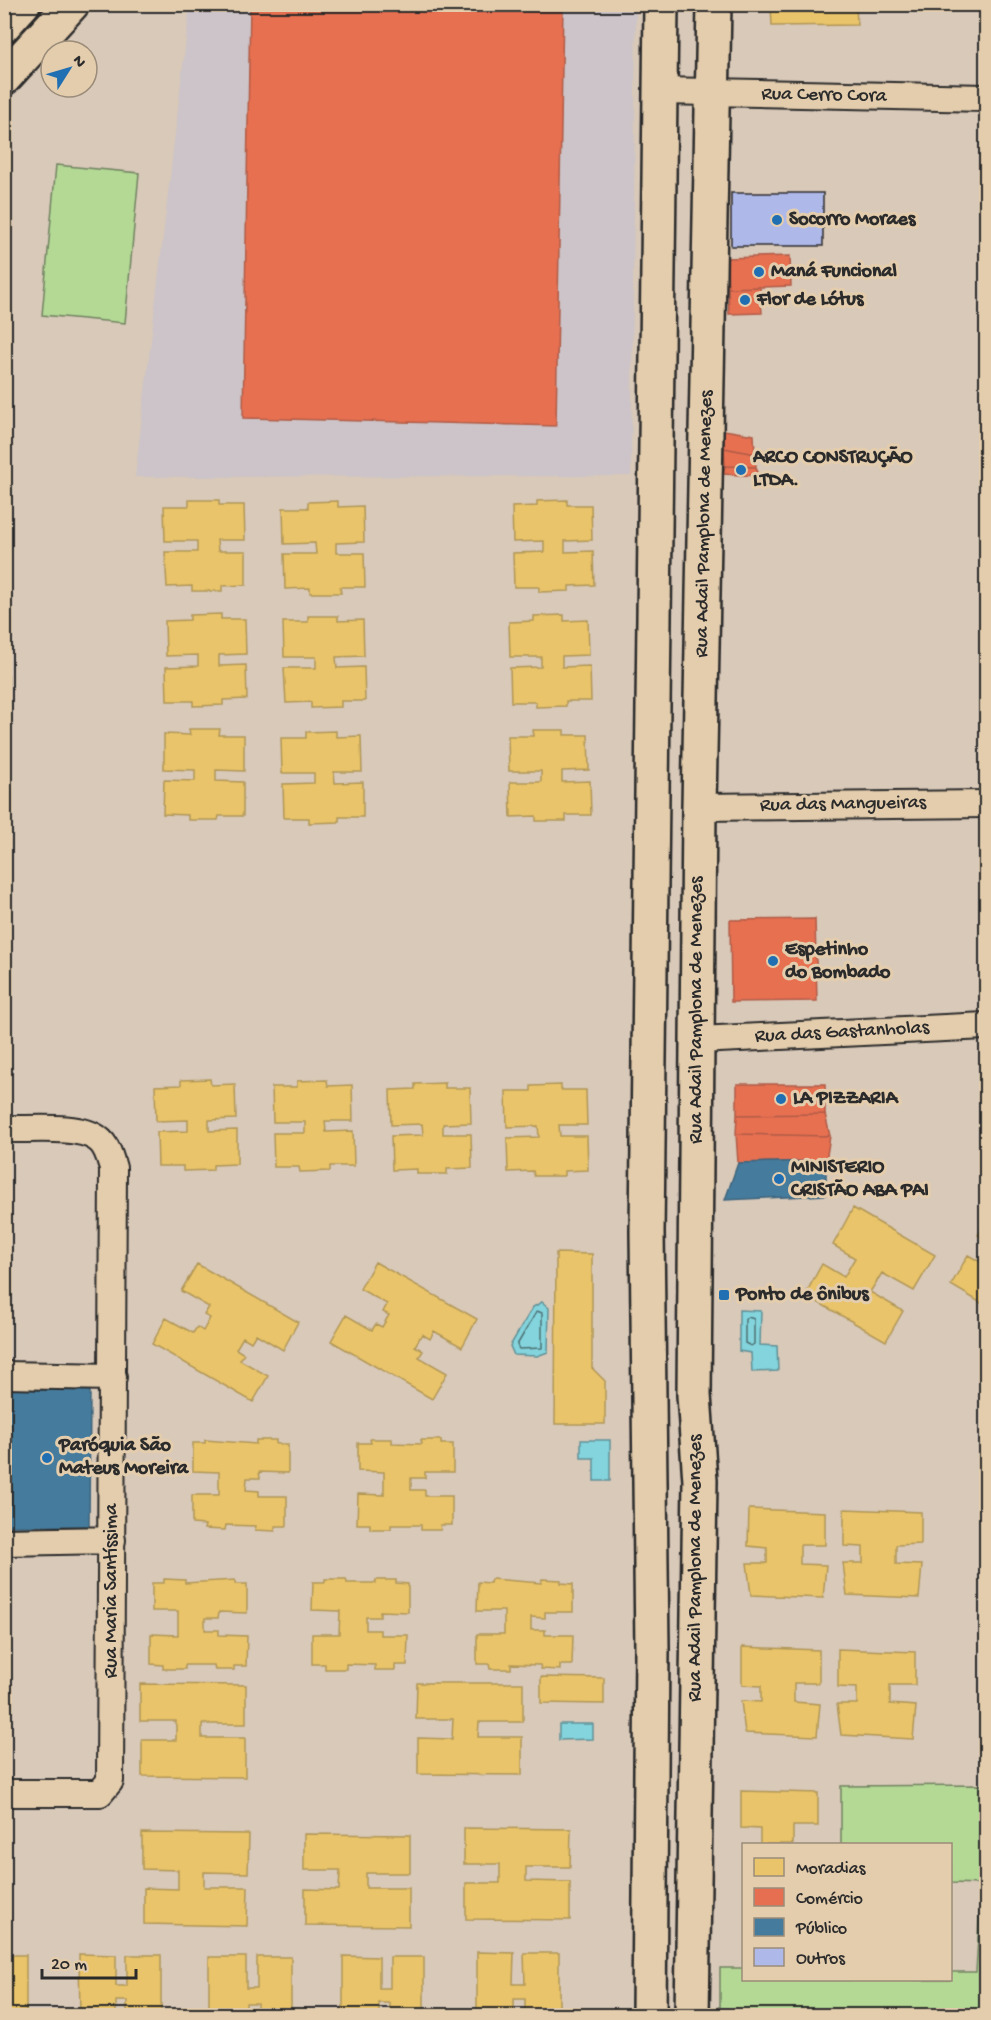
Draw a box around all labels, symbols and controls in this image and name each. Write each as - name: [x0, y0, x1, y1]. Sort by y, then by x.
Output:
- north arrow: [39, 39, 99, 99]
- text: N: [67, 52, 89, 72]
- street label: Rua Cerro Cora: [761, 83, 888, 109]
- place label: Socorro Moraes: [789, 209, 917, 232]
- marker: Socorro Moraes: [770, 213, 784, 227]
- place label: Maná Funcional: [771, 261, 898, 284]
- marker: Maná Funcional: [752, 265, 766, 279]
- place label: Flor de Lótus: [756, 289, 865, 312]
- marker: Flor de Lótus: [738, 293, 752, 307]
- street label: Rua Adail Pamplona de Menezes: [691, 389, 719, 658]
- place label: ARCO CONSTRUÇÃO LTDA.: [752, 446, 913, 493]
- marker: ARCO CONSTRUÇÃO LTDA.: [734, 463, 748, 477]
- street label: Rua das Mangueiras: [760, 792, 927, 818]
- street label: Rua Adail Pamplona de Menezes: [686, 876, 709, 1144]
- place label: Espetinho do Bombado: [785, 939, 891, 985]
- marker: Espetinho do Bombado: [766, 954, 780, 968]
- street label: Rua das Gastanholas: [754, 1017, 930, 1049]
- place label: LA PIZZARIA: [793, 1088, 900, 1111]
- marker: LA PIZZARIA: [774, 1092, 788, 1106]
- place label: MINISTERIO CRISTÃO ABA PAI: [790, 1157, 929, 1203]
- marker: MINISTERIO CRISTÃO ABA PAI: [772, 1172, 786, 1186]
- place label: Ponto de ônibus: [735, 1284, 870, 1307]
- marker: Ponto de ônibus: [717, 1288, 731, 1302]
- street label: Rua Adail Pamplona de Menezes: [685, 1434, 708, 1702]
- place label: Paróquia São Mateus Moreira: [58, 1435, 189, 1481]
- marker: Paróquia São Mateus Moreira: [40, 1451, 54, 1465]
- street label: Rua Maria Santíssima: [101, 1503, 124, 1678]
- legend: [742, 1843, 952, 1981]
- text: Moradias: [796, 1859, 867, 1880]
- text: Comércio: [796, 1889, 863, 1910]
- text: Público: [795, 1919, 847, 1940]
- scale bar: [42, 1942, 136, 1980]
- text: Outros: [796, 1949, 846, 1970]
- text: 20 m: [51, 1955, 87, 1976]

